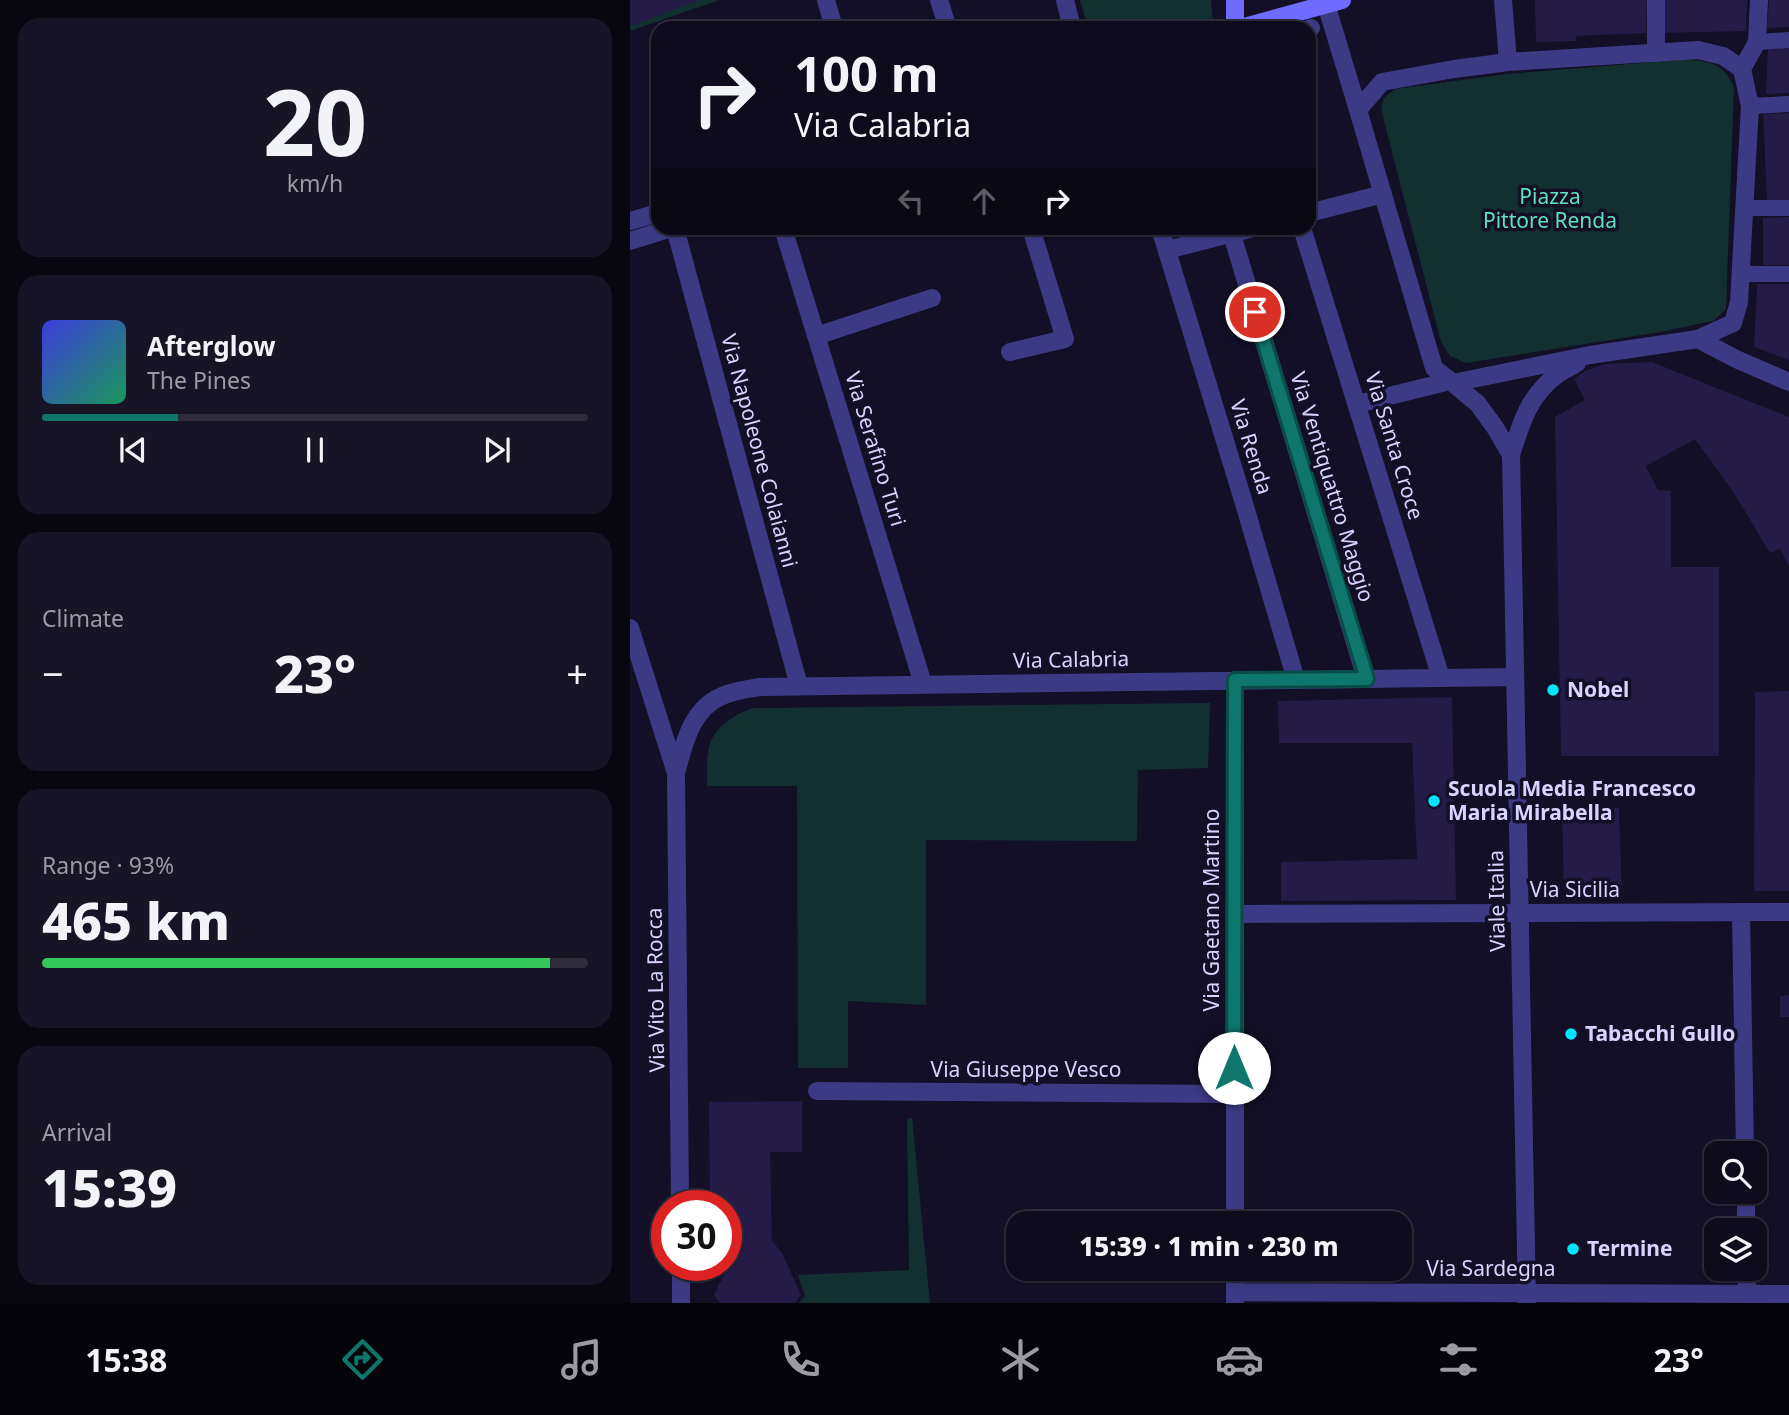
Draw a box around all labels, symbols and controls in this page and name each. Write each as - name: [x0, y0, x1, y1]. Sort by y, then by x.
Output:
- text: 100 m: [794, 40, 939, 106]
- icon: right: [679, 49, 770, 140]
- text: 20: [263, 59, 367, 183]
- text: Via Calabria: [794, 103, 971, 146]
- text: km/h: [287, 167, 343, 199]
- icon: left: [892, 182, 930, 220]
- icon: ahead: [965, 182, 1003, 220]
- icon: right: [1038, 182, 1076, 220]
- park label: Piazza Pittore Renda: [1483, 182, 1617, 234]
- pin: [1225, 282, 1285, 342]
- icon: arrive: [1236, 293, 1274, 331]
- text: Afterglow: [147, 328, 275, 364]
- street label: Via Napoleone Colaianni: [715, 331, 805, 571]
- text: The Pines: [147, 364, 251, 396]
- street label: Via Serafino Turi: [839, 368, 913, 529]
- street label: Via Ventiquattro Maggio: [1285, 368, 1381, 605]
- street label: Via Santa Croce: [1359, 369, 1431, 523]
- street label: Via Renda: [1224, 396, 1280, 498]
- icon: previous: [114, 431, 152, 469]
- icon: pause: [296, 431, 334, 469]
- icon: next: [478, 431, 516, 469]
- text: Climate: [42, 602, 124, 634]
- text: 23°: [274, 637, 356, 708]
- street label: Via Calabria: [1013, 644, 1129, 674]
- text: −: [42, 647, 64, 699]
- text: +: [566, 647, 588, 699]
- place label: Nobel: [1567, 675, 1629, 703]
- marker: Nobel: [1545, 682, 1561, 698]
- place label: Scuola Media Francesco Maria Mirabella: [1448, 774, 1696, 826]
- marker: Scuola Media Francesco Maria Mirabella: [1426, 793, 1442, 809]
- street label: Via Gaetano Martino: [1197, 809, 1225, 1011]
- text: Range · 93%: [42, 849, 174, 881]
- street label: Viale Italia: [1481, 850, 1511, 952]
- street label: Via Sicilia: [1530, 875, 1620, 903]
- text: 465 km: [42, 884, 230, 955]
- street label: Via Vito La Rocca: [640, 907, 670, 1073]
- place label: Tabacchi Gullo: [1585, 1019, 1735, 1047]
- marker: Tabacchi Gullo: [1563, 1026, 1579, 1042]
- position arrow: [1197, 1031, 1271, 1105]
- street label: Via Giuseppe Vesco: [931, 1055, 1121, 1083]
- text: Arrival: [42, 1116, 112, 1148]
- map controls: [1704, 1141, 1767, 1281]
- button: search: [1704, 1141, 1767, 1204]
- text: 15:39: [42, 1151, 177, 1222]
- speed limit sign: 30: [651, 1190, 742, 1281]
- button: layers: [1704, 1218, 1767, 1281]
- text: 15:39 · 1 min · 230 m: [1079, 1228, 1339, 1264]
- place label: Termine: [1587, 1234, 1673, 1262]
- marker: Termine: [1565, 1241, 1581, 1257]
- street label: Via Sardegna: [1426, 1254, 1556, 1282]
- icon: directions: [338, 1335, 387, 1384]
- icon: music: [557, 1335, 606, 1384]
- icon: phone: [776, 1335, 825, 1384]
- icon: climate: [996, 1335, 1045, 1384]
- icon: car: [1215, 1335, 1264, 1384]
- icon: filters: [1434, 1335, 1483, 1384]
- text: 15:38: [85, 1338, 167, 1381]
- text: 23°: [1654, 1338, 1704, 1381]

